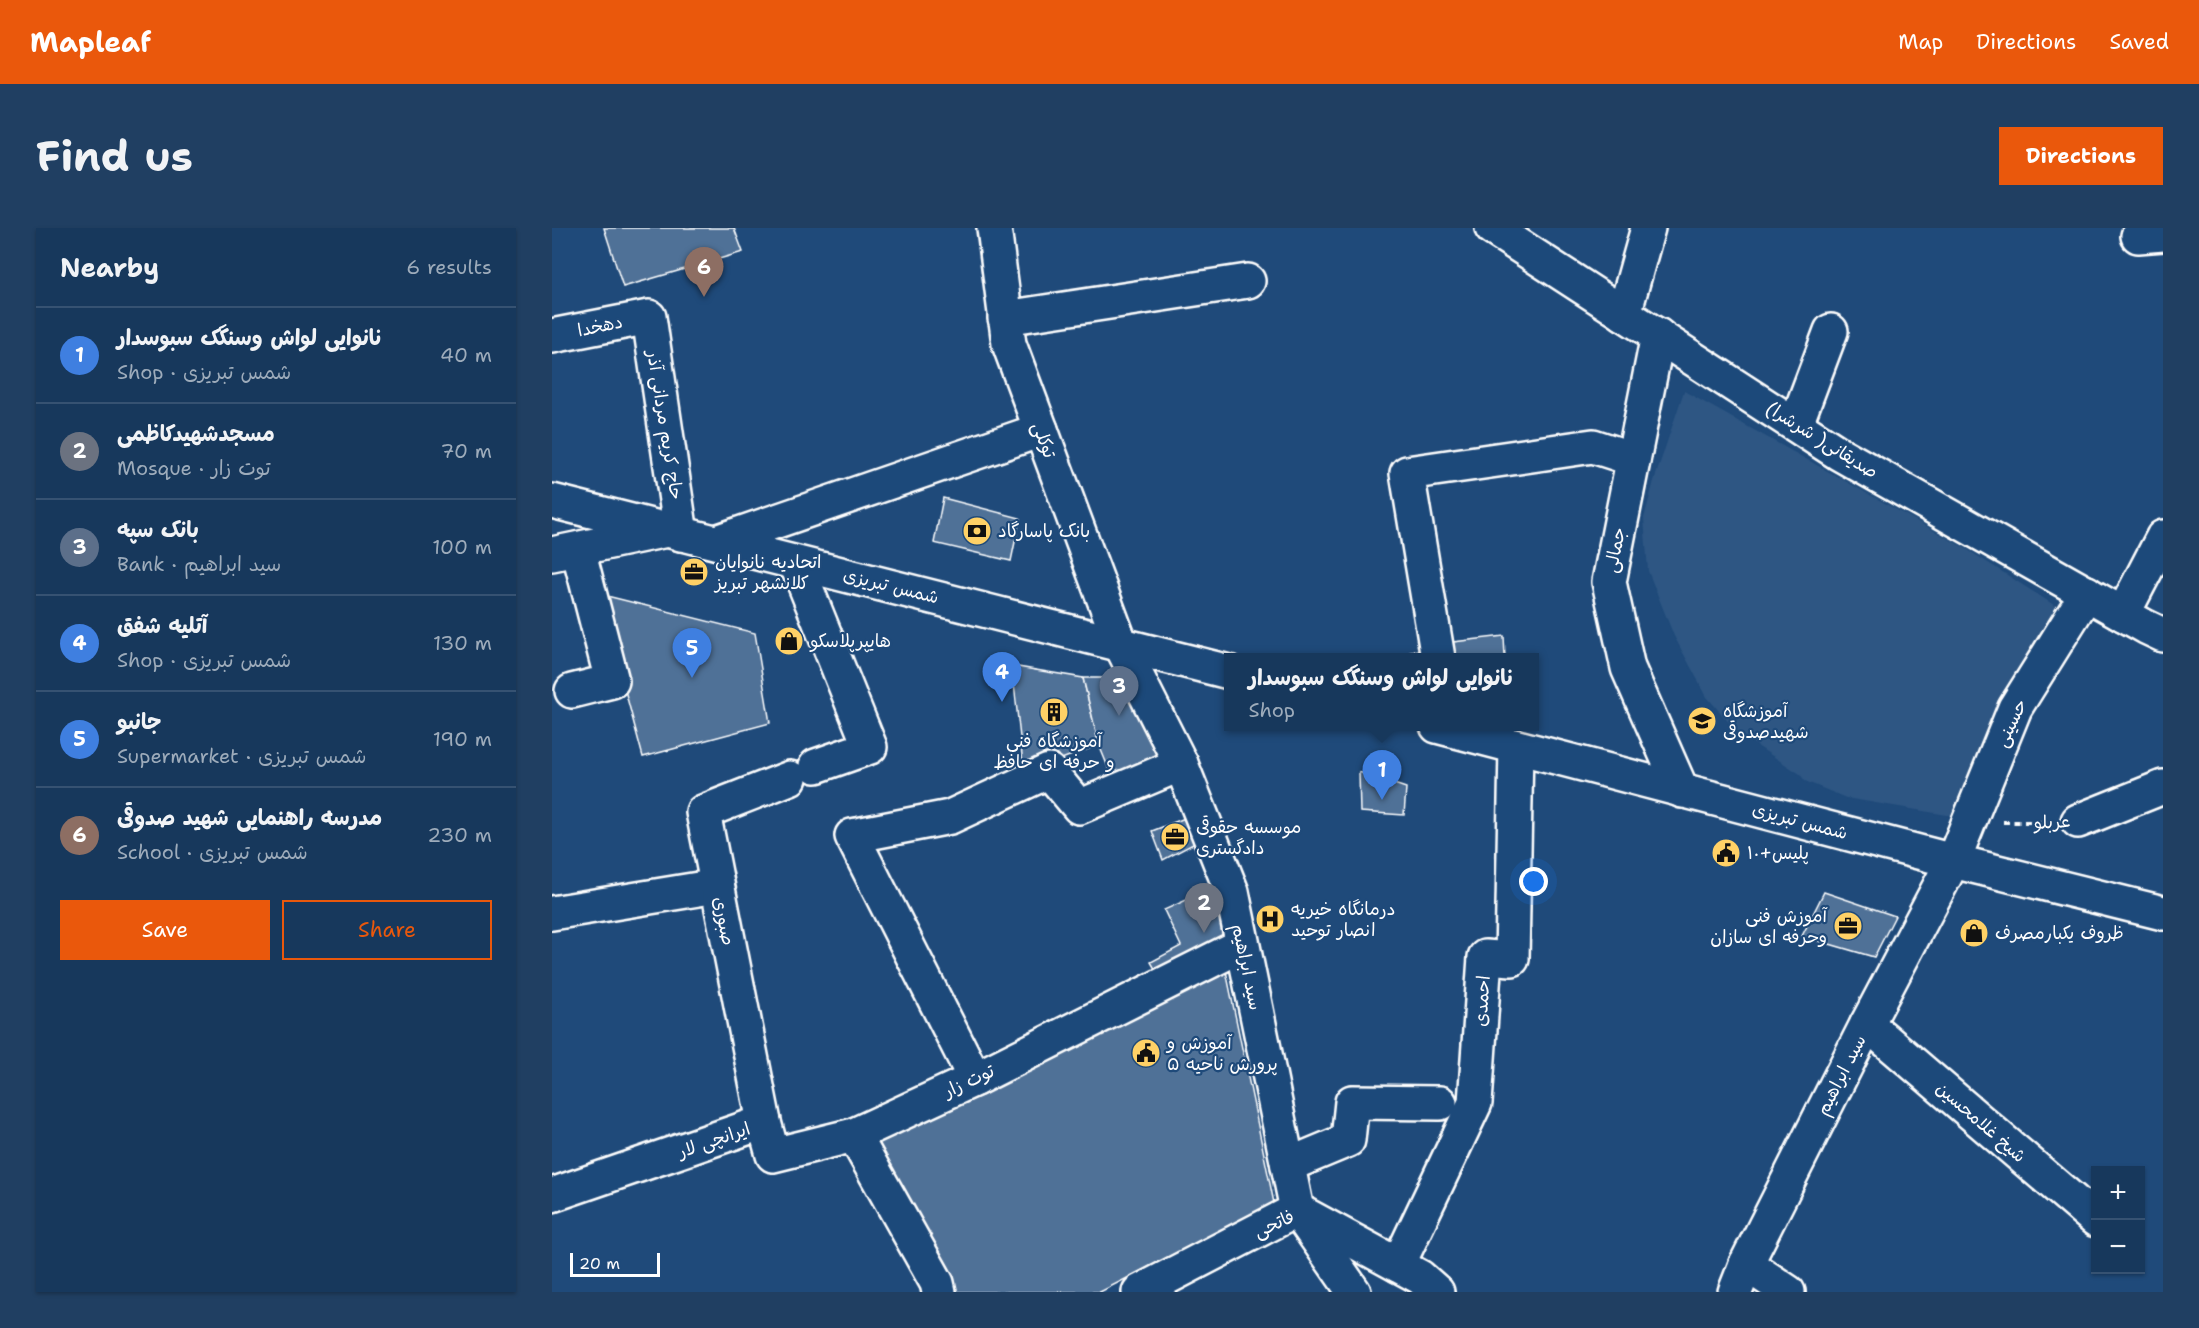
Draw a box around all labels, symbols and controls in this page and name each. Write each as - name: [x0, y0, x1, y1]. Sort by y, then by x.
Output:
- text: Mapleaf: [30, 23, 151, 61]
- text: Map: [1898, 28, 1943, 56]
- text: Directions: [1976, 28, 2076, 56]
- text: Saved: [2109, 28, 2169, 56]
- button: Directions: [1999, 127, 2163, 185]
- text: Find us: [36, 128, 193, 184]
- pin: 6: [684, 248, 724, 297]
- text: Nearby: [60, 250, 159, 285]
- text: 6 results: [406, 254, 492, 280]
- street label: دهخدا: [575, 310, 625, 342]
- text: نانوایی لواش وسنگک سبوسدار: [117, 323, 383, 352]
- text: 1: [75, 342, 84, 368]
- text: 40 m: [440, 342, 492, 368]
- street label: حاج کریم مردانی آذر: [639, 347, 689, 502]
- text: Shop · شمس تبریزی: [117, 359, 291, 385]
- street label: (شرشرا )صدیقانی: [1761, 396, 1883, 484]
- text: مسجدشهیدکاظمی: [117, 419, 275, 448]
- street label: توکلی: [1026, 419, 1062, 462]
- text: 2: [73, 438, 87, 464]
- text: 70 m: [440, 438, 492, 464]
- text: Mosque · توت زار: [117, 455, 271, 481]
- text: بانک سپه: [117, 515, 199, 544]
- bank icon: بانک پاسارگاد: [961, 515, 993, 547]
- place label: بانک پاسارگاد: [998, 519, 1090, 543]
- street label: جمالی: [1599, 525, 1631, 575]
- text: 3: [73, 534, 87, 560]
- text: 100 m: [432, 534, 492, 560]
- place label: اتحادیه نانوایان کلانشهر تبریز: [713, 550, 822, 595]
- text: Bank · سید ابراهیم: [117, 551, 281, 577]
- office icon: اتحادیه نانوایان کلانشهر تبریز: [678, 556, 710, 588]
- street label: شمس تبریزی: [841, 563, 941, 609]
- text: آتلیه شفق: [117, 611, 207, 640]
- shop icon: هایپرپلاسکو: [773, 625, 805, 657]
- pin: 5: [672, 628, 712, 678]
- place label: هایپرپلاسکو: [809, 629, 891, 653]
- text: 4: [73, 630, 87, 656]
- text: 130 m: [433, 630, 492, 656]
- text: Shop · شمس تبریزی: [117, 647, 291, 673]
- pin: 4: [982, 652, 1022, 702]
- popup: [1224, 653, 1539, 731]
- text: نانوایی لواش وسنگک سبوسدار: [1248, 663, 1515, 692]
- pin: 3: [1100, 666, 1138, 716]
- street label: حسینی: [1989, 695, 2033, 751]
- building icon: آموزشگاه فنی و حرفه ای حافظ: [1038, 696, 1070, 728]
- text: Shop: [1248, 697, 1295, 723]
- place label: آموزشگاه شهیدصدوقی: [1723, 699, 1809, 744]
- school or university icon: آموزشگاه شهیدصدوقی: [1686, 705, 1718, 737]
- text: جانبو: [117, 707, 161, 736]
- text: 5: [73, 726, 86, 752]
- text: 190 m: [433, 726, 492, 752]
- place label: آموزشگاه فنی و حرفه ای حافظ: [993, 729, 1115, 774]
- text: Supermarket · شمس تبریزی: [117, 743, 367, 769]
- pin: 1: [1362, 750, 1402, 800]
- street label: شمس تبریزی: [1750, 797, 1850, 845]
- text: مدرسه راهنمایی شهید صدوقی: [117, 803, 382, 832]
- street label: عربلو: [2032, 809, 2071, 835]
- place label: موسسه حقوقی دادگستری: [1196, 815, 1301, 860]
- office icon: موسسه حقوقی دادگستری: [1159, 821, 1191, 853]
- text: 6: [73, 822, 87, 848]
- text: 230 m: [427, 822, 492, 848]
- public building icon: پلیس+۱۰: [1710, 837, 1742, 869]
- text: School · شمس تبریزی: [117, 839, 308, 865]
- place label: پلیس+۱۰: [1747, 841, 1809, 865]
- your location: [1519, 867, 1548, 896]
- pin: 2: [1184, 884, 1224, 933]
- street label: صبوری: [708, 894, 740, 948]
- place label: درمانگاه خیریه انصار توحید: [1291, 897, 1395, 942]
- button: Save: [60, 900, 270, 960]
- button: Share: [282, 900, 492, 960]
- hospital icon: درمانگاه خیریه انصار توحید: [1254, 903, 1286, 935]
- place label: آموزش فنی وحرفه ای سازان: [1710, 904, 1829, 949]
- office icon: آموزش فنی وحرفه ای سازان: [1832, 910, 1864, 942]
- shop icon: ظروف یکبارمصرف: [1958, 917, 1990, 949]
- place label: ظروف یکبارمصرف: [1995, 921, 2124, 945]
- street label: سید ابراهیم: [1224, 922, 1268, 1013]
- street label: احمدی: [1468, 975, 1496, 1027]
- place label: آموزش و پرورش ناحیه ۵: [1165, 1031, 1278, 1076]
- street label: سید ابراهیم: [1810, 1031, 1873, 1120]
- public building icon: آموزش و پرورش ناحیه ۵: [1130, 1037, 1162, 1069]
- street label: توت زار: [938, 1058, 999, 1104]
- street label: شیخ غلامحسین: [1931, 1076, 2031, 1168]
- street label: ایرانچی لار: [673, 1116, 753, 1164]
- map controls: [2091, 1166, 2145, 1274]
- button: +: [2091, 1166, 2145, 1220]
- street label: فاتحی: [1250, 1205, 1298, 1243]
- button: −: [2091, 1220, 2145, 1274]
- scale bar: [570, 1250, 660, 1278]
- text: 20 m: [579, 1253, 620, 1274]

